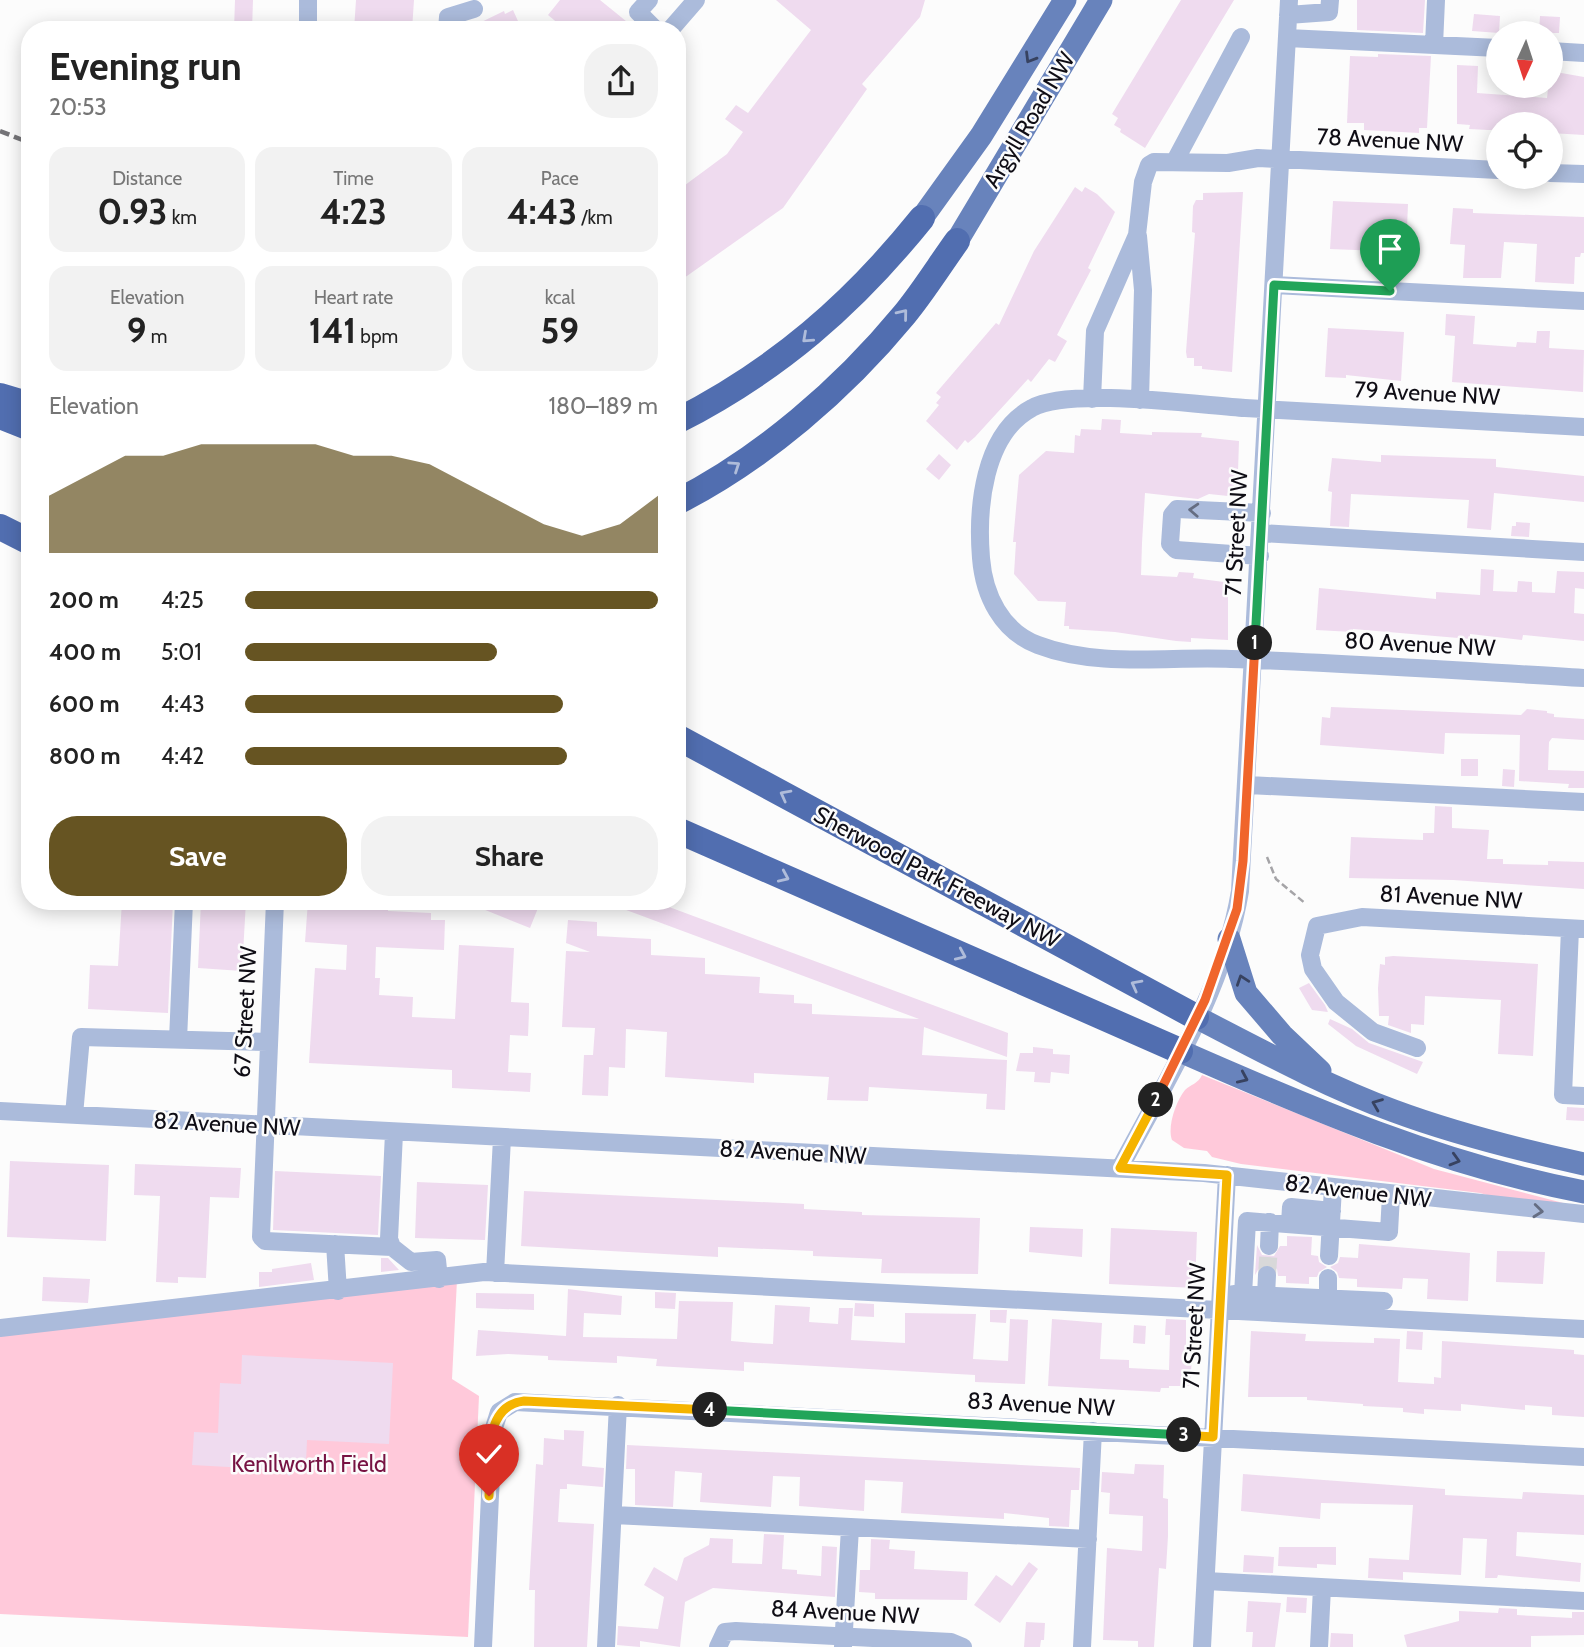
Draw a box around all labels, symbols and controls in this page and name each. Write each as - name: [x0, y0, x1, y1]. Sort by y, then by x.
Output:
- north arrow: [1486, 21, 1563, 98]
- map controls: [1486, 21, 1563, 189]
- text: Evening run: [49, 43, 242, 90]
- button: share: [584, 44, 658, 118]
- street label: Argyll Road NW: [977, 47, 1081, 193]
- one-way arrow: [1025, 51, 1038, 64]
- text: 20:53: [49, 93, 107, 121]
- button: locate: [1486, 112, 1563, 189]
- street label: 78 Avenue NW: [1316, 122, 1464, 158]
- text: Distance: [112, 167, 182, 190]
- text: Time: [333, 167, 374, 190]
- text: Pace: [541, 167, 579, 190]
- text: 0.93: [97, 190, 167, 233]
- text: 4:23: [320, 190, 387, 233]
- text: 4:43: [507, 190, 577, 233]
- text: km: [167, 206, 197, 229]
- text: /km: [577, 206, 613, 229]
- pin: [1360, 219, 1420, 291]
- icon: arrive: [1371, 230, 1409, 268]
- text: Elevation: [110, 286, 184, 309]
- text: Heart rate: [314, 286, 393, 309]
- text: kcal: [545, 286, 575, 309]
- text: 9: [127, 309, 147, 352]
- text: 141: [309, 309, 356, 352]
- text: 59: [541, 309, 579, 352]
- one-way arrow: [895, 310, 908, 322]
- text: m: [147, 325, 167, 348]
- text: bpm: [356, 325, 398, 348]
- one-way arrow: [802, 330, 815, 342]
- street label: 79 Avenue NW: [1353, 375, 1501, 411]
- text: Elevation: [49, 392, 139, 420]
- text: 180–189 m: [548, 392, 658, 420]
- one-way arrow: [728, 462, 741, 475]
- street label: 71 Street NW: [1219, 469, 1253, 597]
- one-way arrow: [1188, 503, 1199, 518]
- text: 200 m: [49, 586, 119, 614]
- text: 4:25: [161, 586, 204, 614]
- pin: 1: [1238, 626, 1272, 660]
- street label: 80 Avenue NW: [1344, 626, 1496, 662]
- text: 1: [1251, 631, 1258, 654]
- text: 400 m: [49, 638, 121, 666]
- text: 5:01: [161, 638, 202, 666]
- text: 600 m: [49, 690, 120, 718]
- text: 4:43: [161, 690, 205, 718]
- text: 800 m: [49, 742, 121, 770]
- text: 4:42: [161, 742, 204, 770]
- one-way arrow: [780, 790, 792, 803]
- street label: Sherwood Park Freeway NW: [809, 800, 1065, 954]
- button: Save: [49, 816, 347, 896]
- button: Share: [361, 816, 658, 896]
- one-way arrow: [777, 869, 790, 883]
- street label: 81 Avenue NW: [1379, 879, 1523, 915]
- street label: 67 Street NW: [228, 945, 262, 1079]
- one-way arrow: [954, 947, 966, 961]
- one-way arrow: [1236, 975, 1250, 987]
- one-way arrow: [1131, 980, 1143, 993]
- one-way arrow: [1236, 1070, 1248, 1084]
- pin: 2: [1138, 1082, 1174, 1118]
- text: 2: [1150, 1088, 1161, 1111]
- one-way arrow: [1372, 1099, 1384, 1113]
- street label: 82 Avenue NW: [153, 1106, 301, 1142]
- street label: 82 Avenue NW: [719, 1134, 867, 1170]
- one-way arrow: [1449, 1152, 1461, 1167]
- street label: 82 Avenue NW: [1283, 1168, 1433, 1214]
- one-way arrow: [1532, 1203, 1544, 1218]
- street label: 71 Street NW: [1177, 1262, 1211, 1390]
- street label: 83 Avenue NW: [967, 1386, 1116, 1422]
- pin: 4: [692, 1392, 728, 1428]
- text: 4: [704, 1398, 715, 1421]
- pin: 3: [1166, 1418, 1202, 1452]
- text: 3: [1178, 1423, 1189, 1446]
- pin: [459, 1424, 519, 1496]
- icon: check: [470, 1435, 508, 1473]
- park label: Kenilworth Field: [231, 1450, 387, 1478]
- street label: 84 Avenue NW: [770, 1594, 920, 1630]

